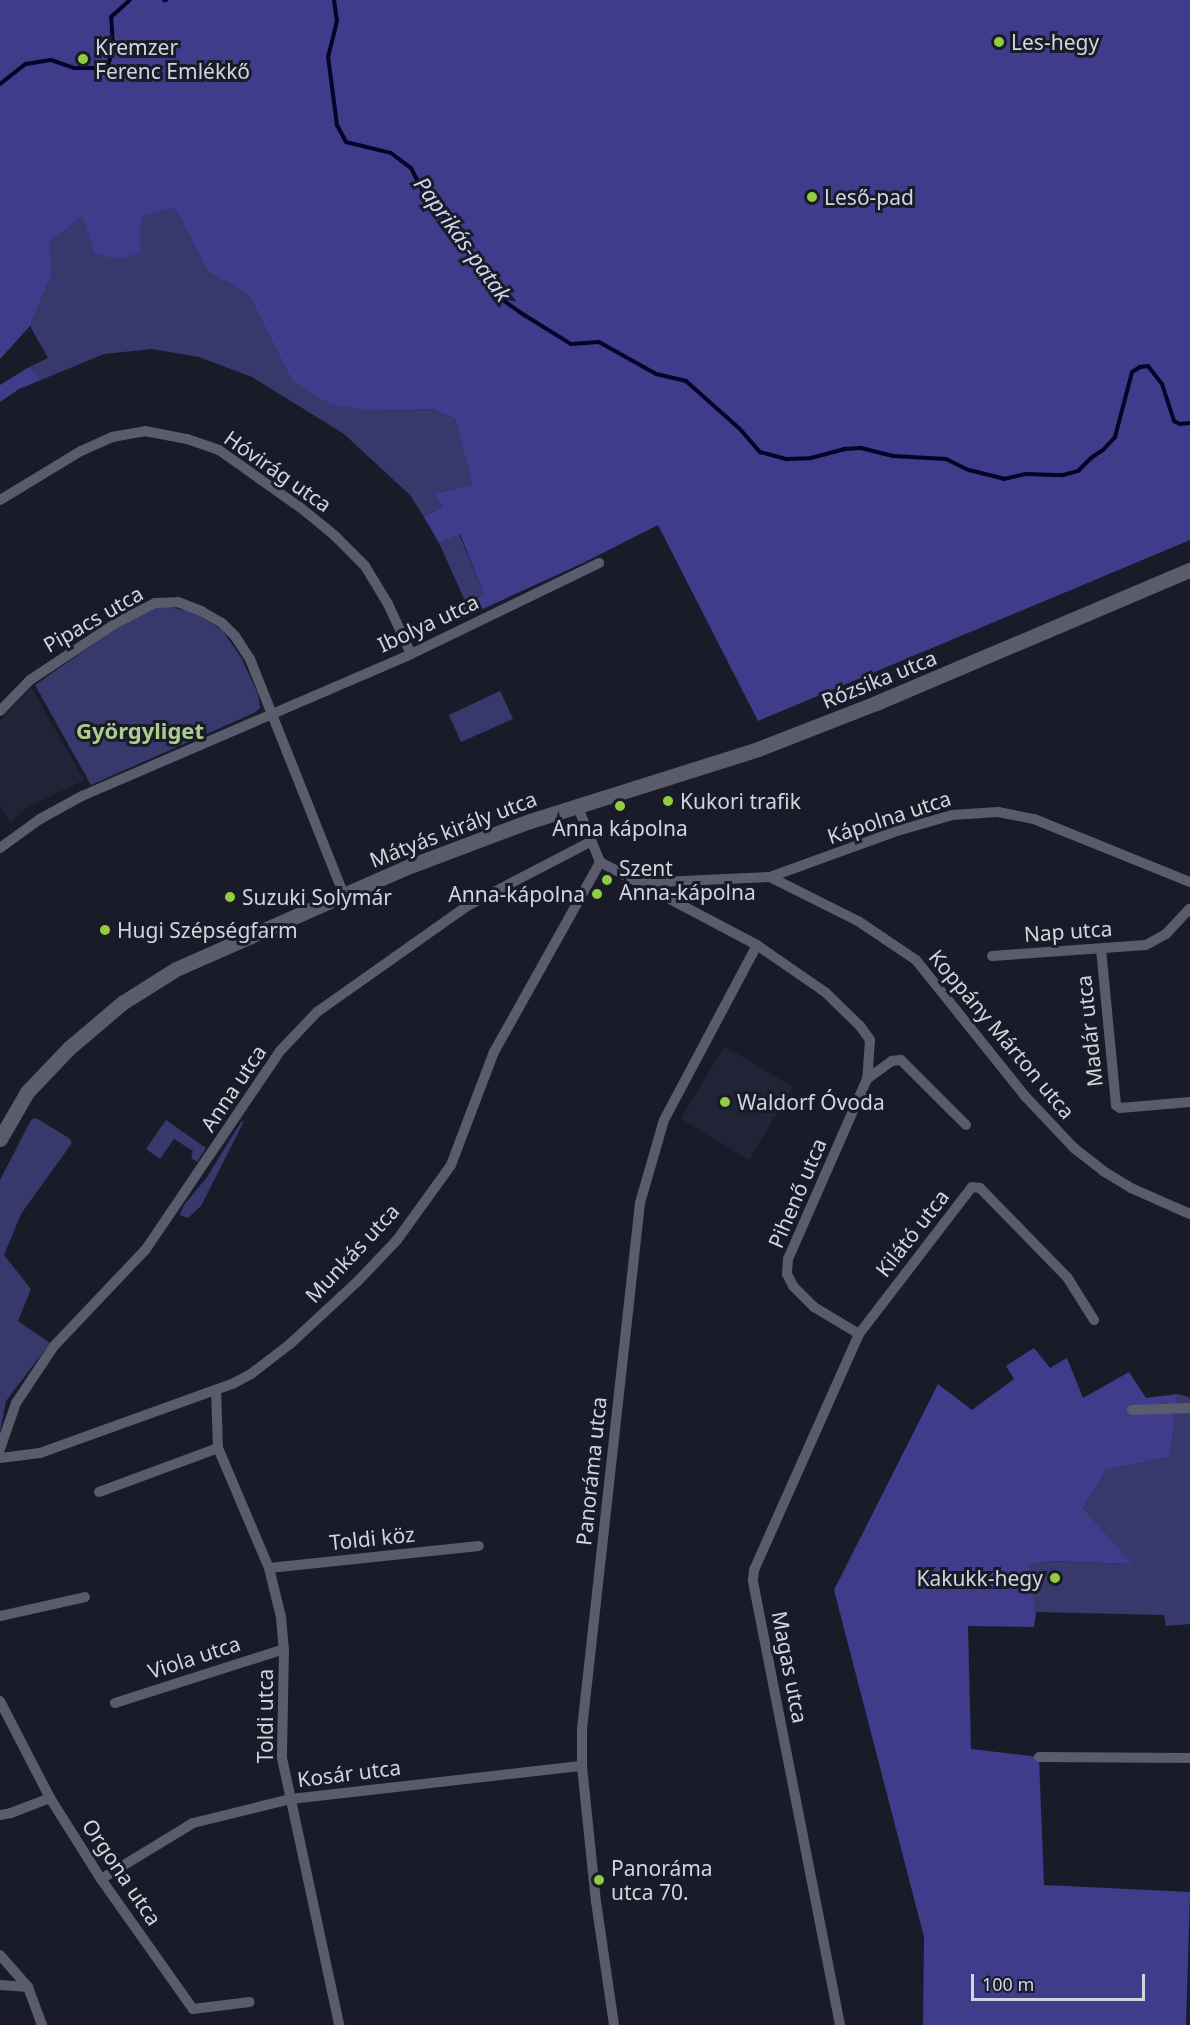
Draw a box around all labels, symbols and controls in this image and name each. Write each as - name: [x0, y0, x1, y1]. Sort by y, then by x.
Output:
- place label: Les-hegy: [1011, 29, 1099, 55]
- place label: Kremzer Ferenc Emlékkő: [95, 34, 250, 84]
- marker: Les-hegy: [992, 35, 1006, 49]
- marker: Kremzer Ferenc Emlékkő: [76, 52, 90, 66]
- water label: Paprikás-patak: [409, 171, 517, 307]
- place label: Leső-pad: [824, 184, 914, 210]
- marker: Leső-pad: [805, 190, 819, 204]
- street label: Hóvirág utca: [220, 425, 336, 517]
- street label: Pipacs utca: [39, 580, 147, 658]
- street label: Ibolya utca: [373, 589, 483, 657]
- street label: Rózsika utca: [818, 645, 940, 713]
- district label: Györgyliget: [76, 718, 204, 744]
- street label: Kápolna utca: [824, 785, 954, 849]
- street label: Mátyás király utca: [366, 786, 540, 872]
- place label: Kukori trafik: [680, 788, 801, 814]
- marker: Kukori trafik: [661, 794, 675, 808]
- marker: Anna kápolna: [613, 799, 627, 813]
- place label: Anna kápolna: [552, 815, 688, 841]
- place label: Szent Anna-kápolna: [619, 855, 756, 905]
- marker: Szent Anna-kápolna: [600, 873, 614, 887]
- place label: Anna-kápolna: [448, 881, 585, 907]
- place label: Suzuki Solymár: [242, 884, 392, 910]
- marker: Anna-kápolna: [590, 887, 604, 901]
- marker: Suzuki Solymár: [223, 890, 237, 904]
- street label: Nap utca: [1023, 915, 1113, 947]
- place label: Hugi Szépségfarm: [117, 917, 298, 943]
- marker: Hugi Szépségfarm: [98, 923, 112, 937]
- street label: Koppány Márton utca: [924, 944, 1080, 1124]
- street label: Madár utca: [1071, 974, 1107, 1088]
- street label: Anna utca: [195, 1040, 271, 1136]
- place label: Waldorf Óvoda: [737, 1089, 885, 1115]
- marker: Waldorf Óvoda: [718, 1095, 732, 1109]
- street label: Pihenő utca: [763, 1134, 831, 1252]
- street label: Kilátó utca: [870, 1184, 954, 1282]
- street label: Munkás utca: [300, 1198, 404, 1308]
- street label: Panoráma utca: [571, 1395, 611, 1547]
- street label: Toldi köz: [328, 1521, 416, 1555]
- place label: Kakukk-hegy: [916, 1565, 1043, 1591]
- marker: Kakukk-hegy: [1048, 1571, 1062, 1585]
- street label: Magas utca: [767, 1609, 813, 1725]
- street label: Viola utca: [145, 1630, 243, 1684]
- street label: Toldi utca: [252, 1669, 278, 1763]
- street label: Kosár utca: [296, 1754, 402, 1792]
- street label: Orgona utca: [77, 1814, 167, 1930]
- place label: Panoráma utca 70.: [611, 1855, 713, 1905]
- marker: Panoráma utca 70.: [592, 1873, 606, 1887]
- scale bar: [974, 1962, 1148, 2000]
- text: 100 m: [982, 1972, 1034, 1996]

